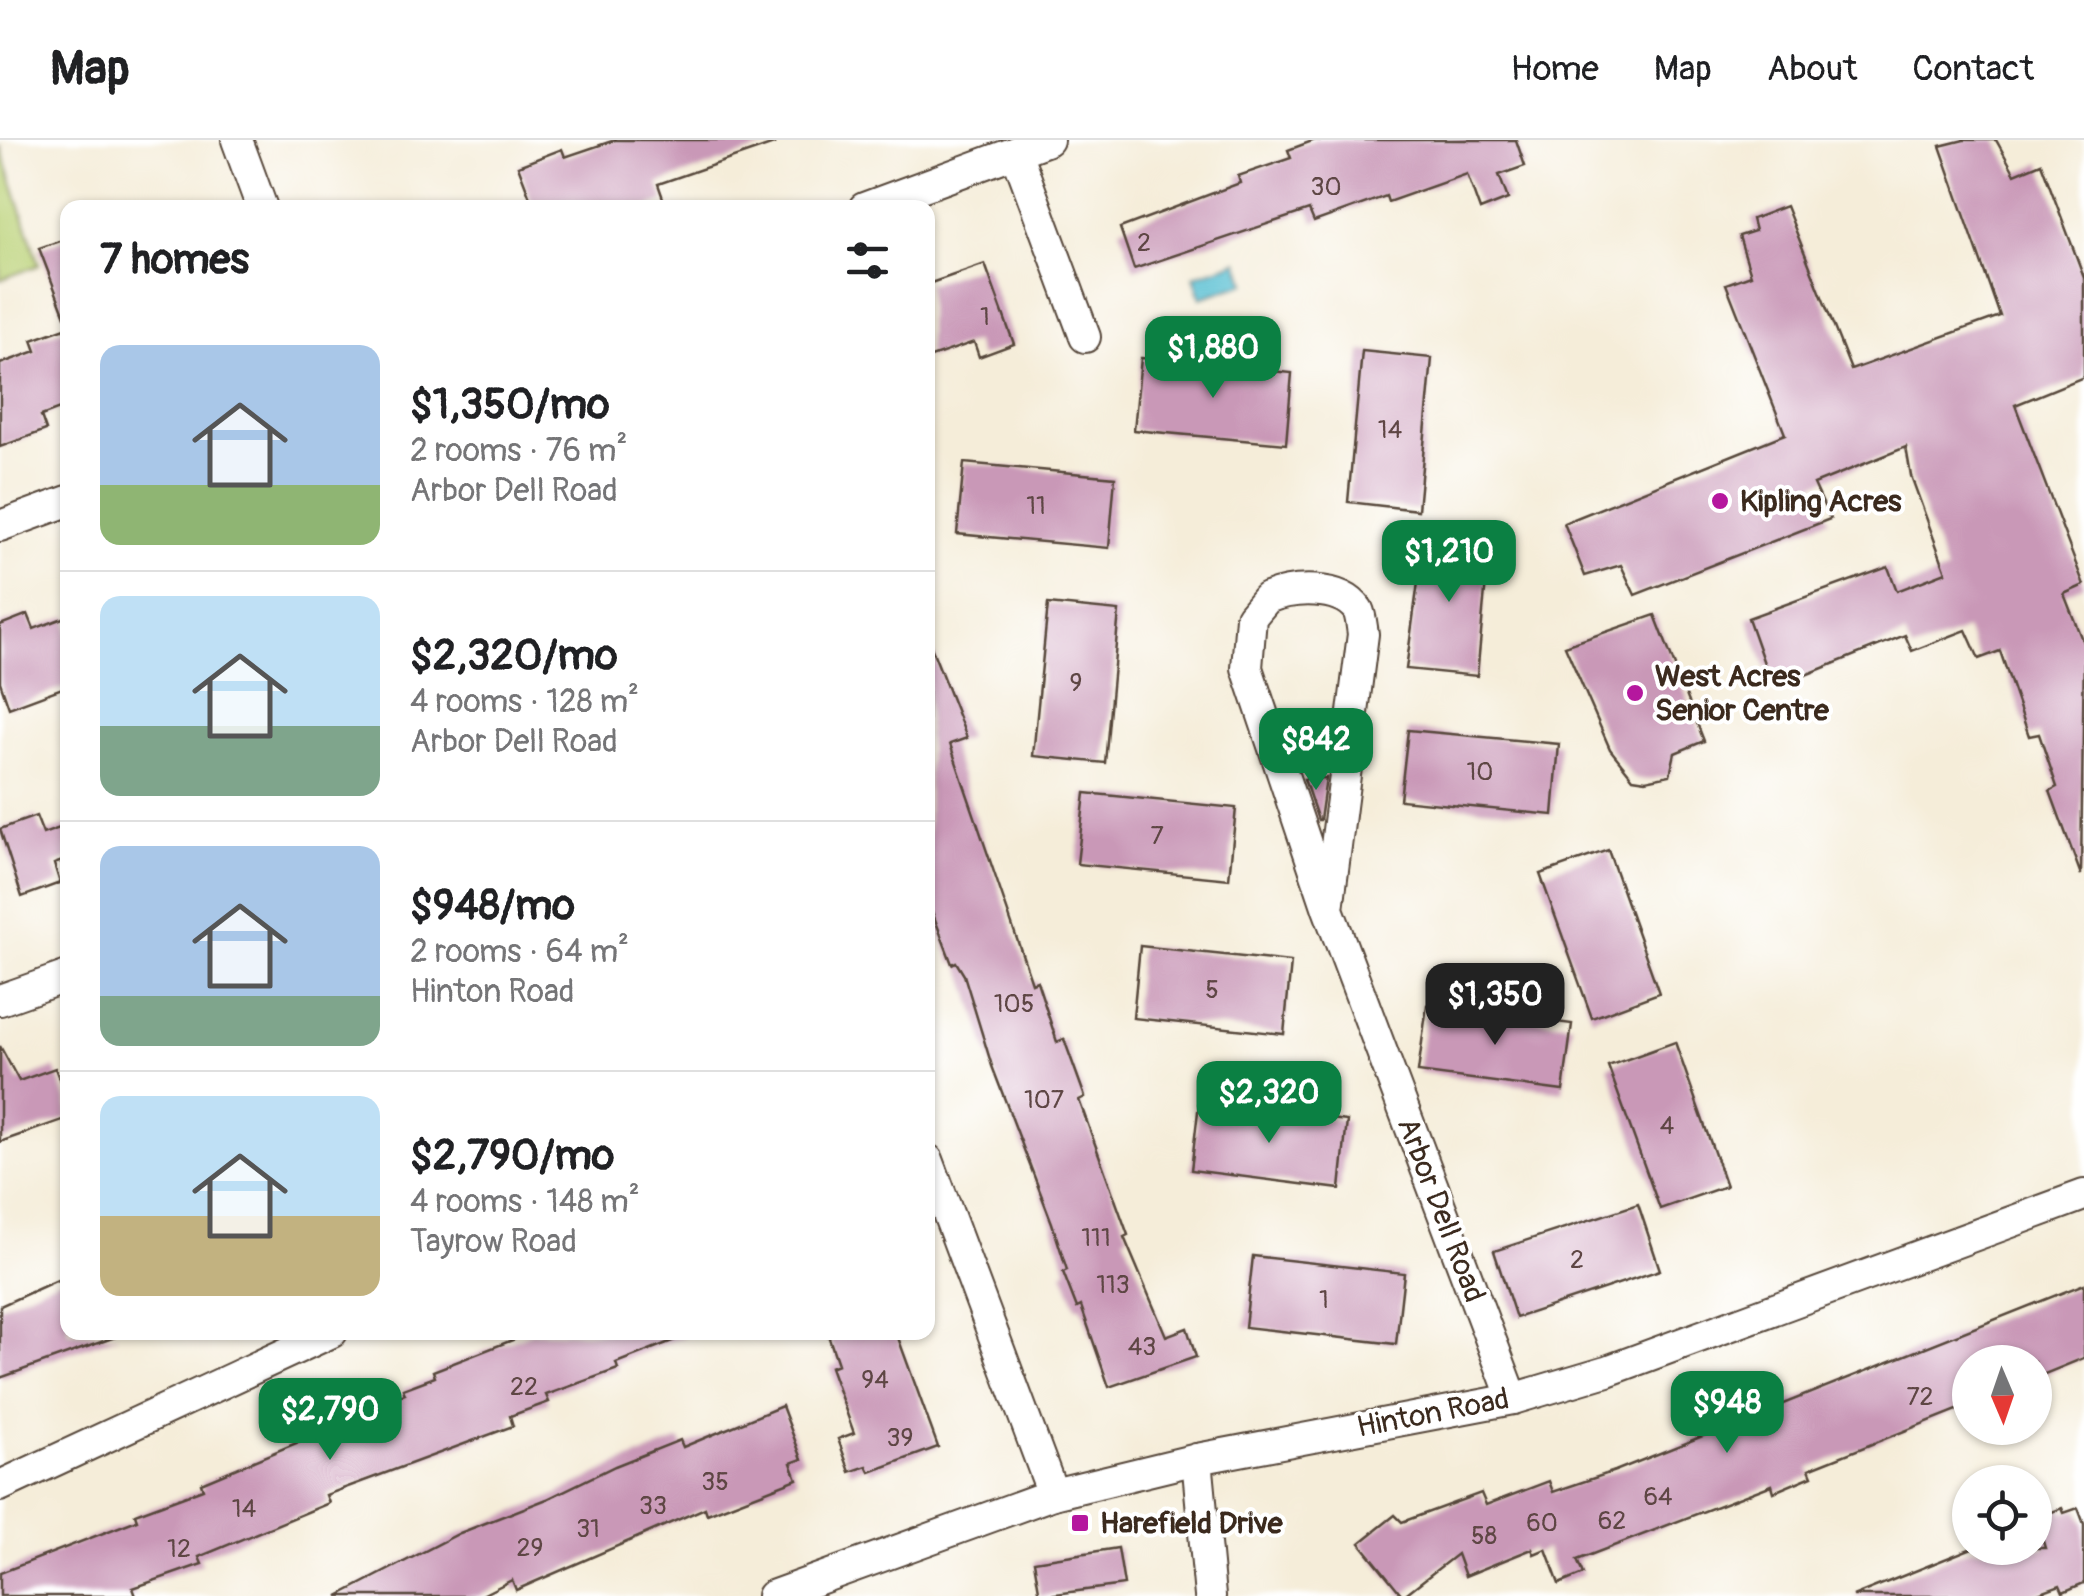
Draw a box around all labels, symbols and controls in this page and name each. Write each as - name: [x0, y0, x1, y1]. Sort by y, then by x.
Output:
- text: Map: [50, 39, 130, 99]
- text: Home: [1511, 47, 1599, 91]
- text: Map: [1654, 47, 1712, 91]
- text: About: [1767, 47, 1857, 91]
- text: Contact: [1912, 47, 2034, 91]
- house number: 30: [1310, 172, 1342, 203]
- house number: 2: [1137, 228, 1151, 259]
- icon: filters: [840, 233, 895, 288]
- text: 7 homes: [100, 234, 249, 286]
- house number: 1: [980, 302, 990, 333]
- pin: $1,880: [1132, 316, 1294, 401]
- text: $1,880: [1167, 328, 1259, 368]
- text: $1,350/mo: [410, 379, 610, 431]
- icon: home: [180, 385, 300, 505]
- house number: 14: [1378, 415, 1402, 446]
- text: 2 rooms · 76 m²: [410, 431, 627, 471]
- text: Arbor Dell Road: [410, 471, 618, 511]
- place label: Kipling Acres: [1740, 483, 1902, 520]
- marker: Kipling Acres: [1709, 490, 1731, 512]
- house number: 11: [1026, 491, 1046, 522]
- pin: $1,210: [1368, 520, 1530, 605]
- text: $1,210: [1404, 532, 1494, 572]
- text: $2,320/mo: [410, 630, 617, 682]
- icon: home: [180, 636, 300, 756]
- place label: West Acres Senior Centre: [1655, 658, 1830, 729]
- house number: 9: [1070, 668, 1082, 699]
- text: 4 rooms · 128 m²: [410, 682, 639, 722]
- marker: West Acres Senior Centre: [1624, 682, 1646, 704]
- pin: $842: [1257, 708, 1375, 793]
- text: $842: [1281, 720, 1351, 760]
- text: Arbor Dell Road: [410, 722, 618, 762]
- house number: 10: [1467, 757, 1493, 788]
- house number: 7: [1150, 821, 1164, 852]
- text: $948/mo: [410, 880, 575, 932]
- icon: home: [180, 886, 300, 1006]
- text: 2 rooms · 64 m²: [410, 932, 629, 972]
- pin: $1,350: [1414, 963, 1576, 1048]
- text: Hinton Road: [410, 972, 575, 1012]
- house number: 5: [1205, 975, 1219, 1006]
- text: $1,350: [1447, 975, 1543, 1015]
- house number: 105: [994, 989, 1034, 1020]
- pin: $2,320: [1188, 1061, 1350, 1146]
- text: $2,320: [1219, 1073, 1319, 1113]
- house number: 107: [1024, 1085, 1064, 1116]
- house number: 4: [1660, 1111, 1674, 1142]
- street label: Arbor Dell Road: [1389, 1112, 1493, 1308]
- text: $2,790/mo: [410, 1130, 614, 1182]
- icon: home: [180, 1136, 300, 1256]
- text: 4 rooms · 148 m²: [410, 1182, 640, 1222]
- text: Tayrow Road: [410, 1222, 577, 1262]
- house number: 111: [1081, 1223, 1111, 1254]
- house number: 2: [1570, 1245, 1584, 1276]
- house number: 113: [1096, 1270, 1130, 1301]
- house number: 1: [1319, 1285, 1329, 1316]
- house number: 43: [1128, 1332, 1156, 1363]
- north arrow: [1952, 1345, 2052, 1445]
- map controls: [1952, 1345, 2052, 1565]
- house number: 94: [861, 1365, 889, 1396]
- pin: $948: [1668, 1371, 1786, 1456]
- house number: 22: [510, 1372, 538, 1403]
- pin: $2,790: [249, 1378, 411, 1463]
- street label: Hinton Road: [1354, 1380, 1512, 1446]
- house number: 72: [1906, 1382, 1934, 1413]
- text: $948: [1693, 1383, 1761, 1423]
- text: $2,790: [281, 1390, 379, 1430]
- house number: 39: [887, 1423, 913, 1454]
- button: locate: [1952, 1465, 2052, 1565]
- house number: 35: [701, 1467, 729, 1498]
- house number: 64: [1643, 1482, 1673, 1513]
- house number: 33: [639, 1491, 667, 1522]
- house number: 14: [232, 1494, 256, 1525]
- place label: Harefield Drive: [1100, 1505, 1284, 1542]
- house number: 62: [1598, 1506, 1626, 1537]
- house number: 60: [1526, 1508, 1558, 1539]
- marker: Harefield Drive: [1069, 1512, 1091, 1534]
- house number: 31: [576, 1514, 600, 1545]
- house number: 58: [1471, 1521, 1497, 1552]
- house number: 29: [517, 1533, 543, 1564]
- house number: 12: [167, 1534, 191, 1565]

